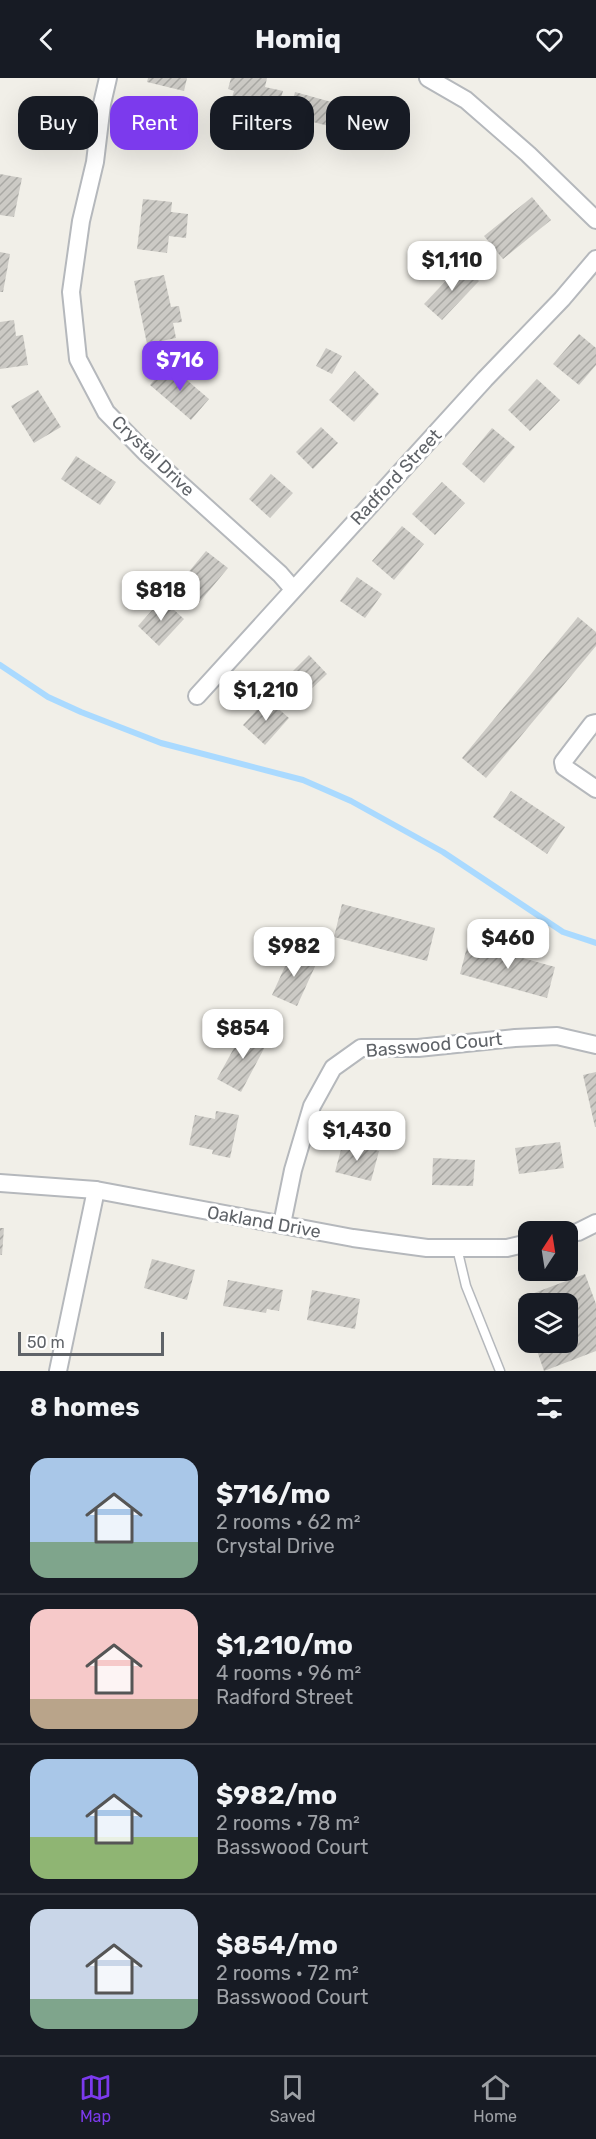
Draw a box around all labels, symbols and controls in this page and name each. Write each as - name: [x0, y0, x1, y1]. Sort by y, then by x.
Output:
- icon: back: [30, 23, 63, 56]
- text: Homiq: [255, 23, 341, 55]
- icon: heart: [533, 23, 566, 56]
- chip: Buy: [18, 96, 98, 150]
- chip: Rent: [110, 96, 198, 150]
- chip: Filters: [210, 96, 314, 150]
- chip: New: [326, 96, 410, 150]
- pin: $1,110: [403, 241, 501, 292]
- text: $1,110: [421, 248, 483, 272]
- pin: $716: [144, 341, 216, 392]
- text: $716: [156, 348, 204, 372]
- street label: Crystal Drive: [107, 411, 199, 501]
- street label: Radford Street: [346, 424, 446, 530]
- pin: $818: [125, 571, 197, 622]
- text: $818: [136, 578, 186, 602]
- pin: $1,210: [217, 671, 315, 722]
- text: $1,210: [233, 678, 299, 702]
- pin: $460: [472, 919, 544, 970]
- text: $460: [481, 926, 535, 950]
- pin: $982: [258, 927, 330, 978]
- text: $982: [268, 934, 320, 958]
- pin: $854: [207, 1009, 279, 1060]
- text: $854: [216, 1016, 270, 1040]
- street label: Basswood Court: [365, 1028, 503, 1062]
- pin: $1,430: [308, 1111, 406, 1162]
- text: $1,430: [322, 1118, 392, 1142]
- street label: Oakland Drive: [205, 1201, 323, 1243]
- north arrow: [518, 1221, 578, 1281]
- map controls: [518, 1221, 578, 1353]
- button: layers: [518, 1293, 578, 1353]
- scale bar: [18, 1329, 164, 1356]
- text: 50 m: [27, 1333, 65, 1352]
- icon: filters: [533, 1391, 566, 1424]
- text: 8 homes: [30, 1392, 140, 1423]
- text: $716/mo: [216, 1479, 330, 1510]
- icon: home: [78, 1482, 150, 1554]
- text: 2 rooms · 62 m²: [216, 1510, 361, 1534]
- text: Crystal Drive: [216, 1534, 335, 1558]
- text: $1,210/mo: [216, 1630, 353, 1661]
- icon: home: [78, 1633, 150, 1705]
- text: 4 rooms · 96 m²: [216, 1661, 361, 1685]
- text: Radford Street: [216, 1685, 353, 1709]
- text: $982/mo: [216, 1780, 337, 1811]
- icon: home: [78, 1783, 150, 1855]
- text: 2 rooms · 78 m²: [216, 1811, 360, 1835]
- text: Basswood Court: [216, 1835, 368, 1859]
- text: $854/mo: [216, 1930, 338, 1961]
- icon: home: [78, 1933, 150, 2005]
- text: 2 rooms · 72 m²: [216, 1961, 359, 1985]
- text: Basswood Court: [216, 1985, 368, 2009]
- tab: Map: [79, 2071, 112, 2126]
- tab: Saved: [270, 2071, 315, 2126]
- tab: Home: [473, 2071, 517, 2126]

